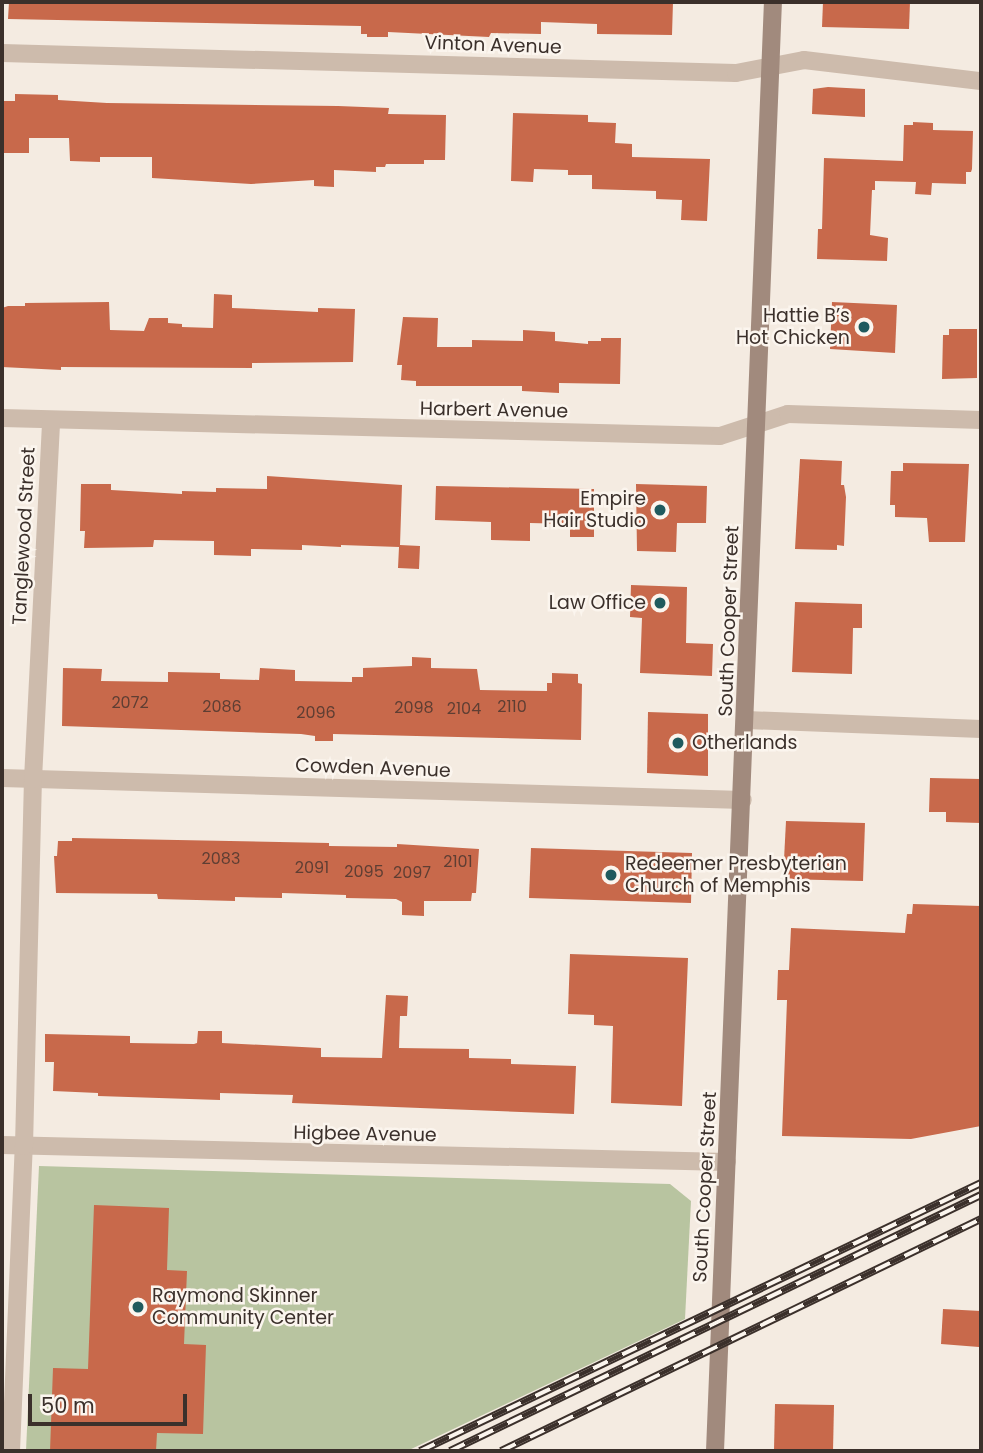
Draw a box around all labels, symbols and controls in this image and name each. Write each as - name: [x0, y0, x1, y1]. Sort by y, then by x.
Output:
- street label: Vinton Avenue: [424, 31, 562, 59]
- place label: Hattie B’s Hot Chicken: [736, 305, 850, 349]
- marker: Hattie B’s Hot Chicken: [856, 319, 872, 335]
- street label: Harbert Avenue: [420, 397, 568, 423]
- street label: Tanglewood Street: [8, 447, 40, 625]
- place label: Empire Hair Studio: [543, 488, 646, 532]
- marker: Empire Hair Studio: [652, 502, 668, 518]
- street label: South Cooper Street: [714, 525, 744, 717]
- place label: Law Office: [549, 592, 646, 614]
- marker: Law Office: [652, 595, 668, 611]
- house number: 2072: [111, 693, 149, 713]
- house number: 2086: [202, 697, 242, 717]
- house number: 2110: [497, 697, 527, 717]
- house number: 2098: [394, 698, 434, 718]
- house number: 2104: [447, 699, 481, 719]
- house number: 2096: [296, 703, 336, 723]
- place label: Otherlands: [692, 732, 797, 754]
- marker: Otherlands: [670, 735, 686, 751]
- street label: Cowden Avenue: [295, 754, 451, 782]
- house number: 2083: [202, 849, 240, 869]
- house number: 2101: [443, 852, 473, 872]
- place label: Redeemer Presbyterian Church of Memphis: [625, 853, 847, 897]
- house number: 2091: [295, 858, 329, 878]
- house number: 2095: [344, 862, 384, 882]
- house number: 2097: [393, 863, 431, 883]
- marker: Redeemer Presbyterian Church of Memphis: [603, 867, 619, 883]
- street label: South Cooper Street: [689, 1091, 721, 1283]
- street label: Higbee Avenue: [293, 1121, 437, 1147]
- place label: Raymond Skinner Community Center: [152, 1285, 334, 1329]
- marker: Raymond Skinner Community Center: [130, 1299, 146, 1315]
- scale bar: [32, 1380, 191, 1424]
- text: 50 m: [41, 1391, 95, 1420]

